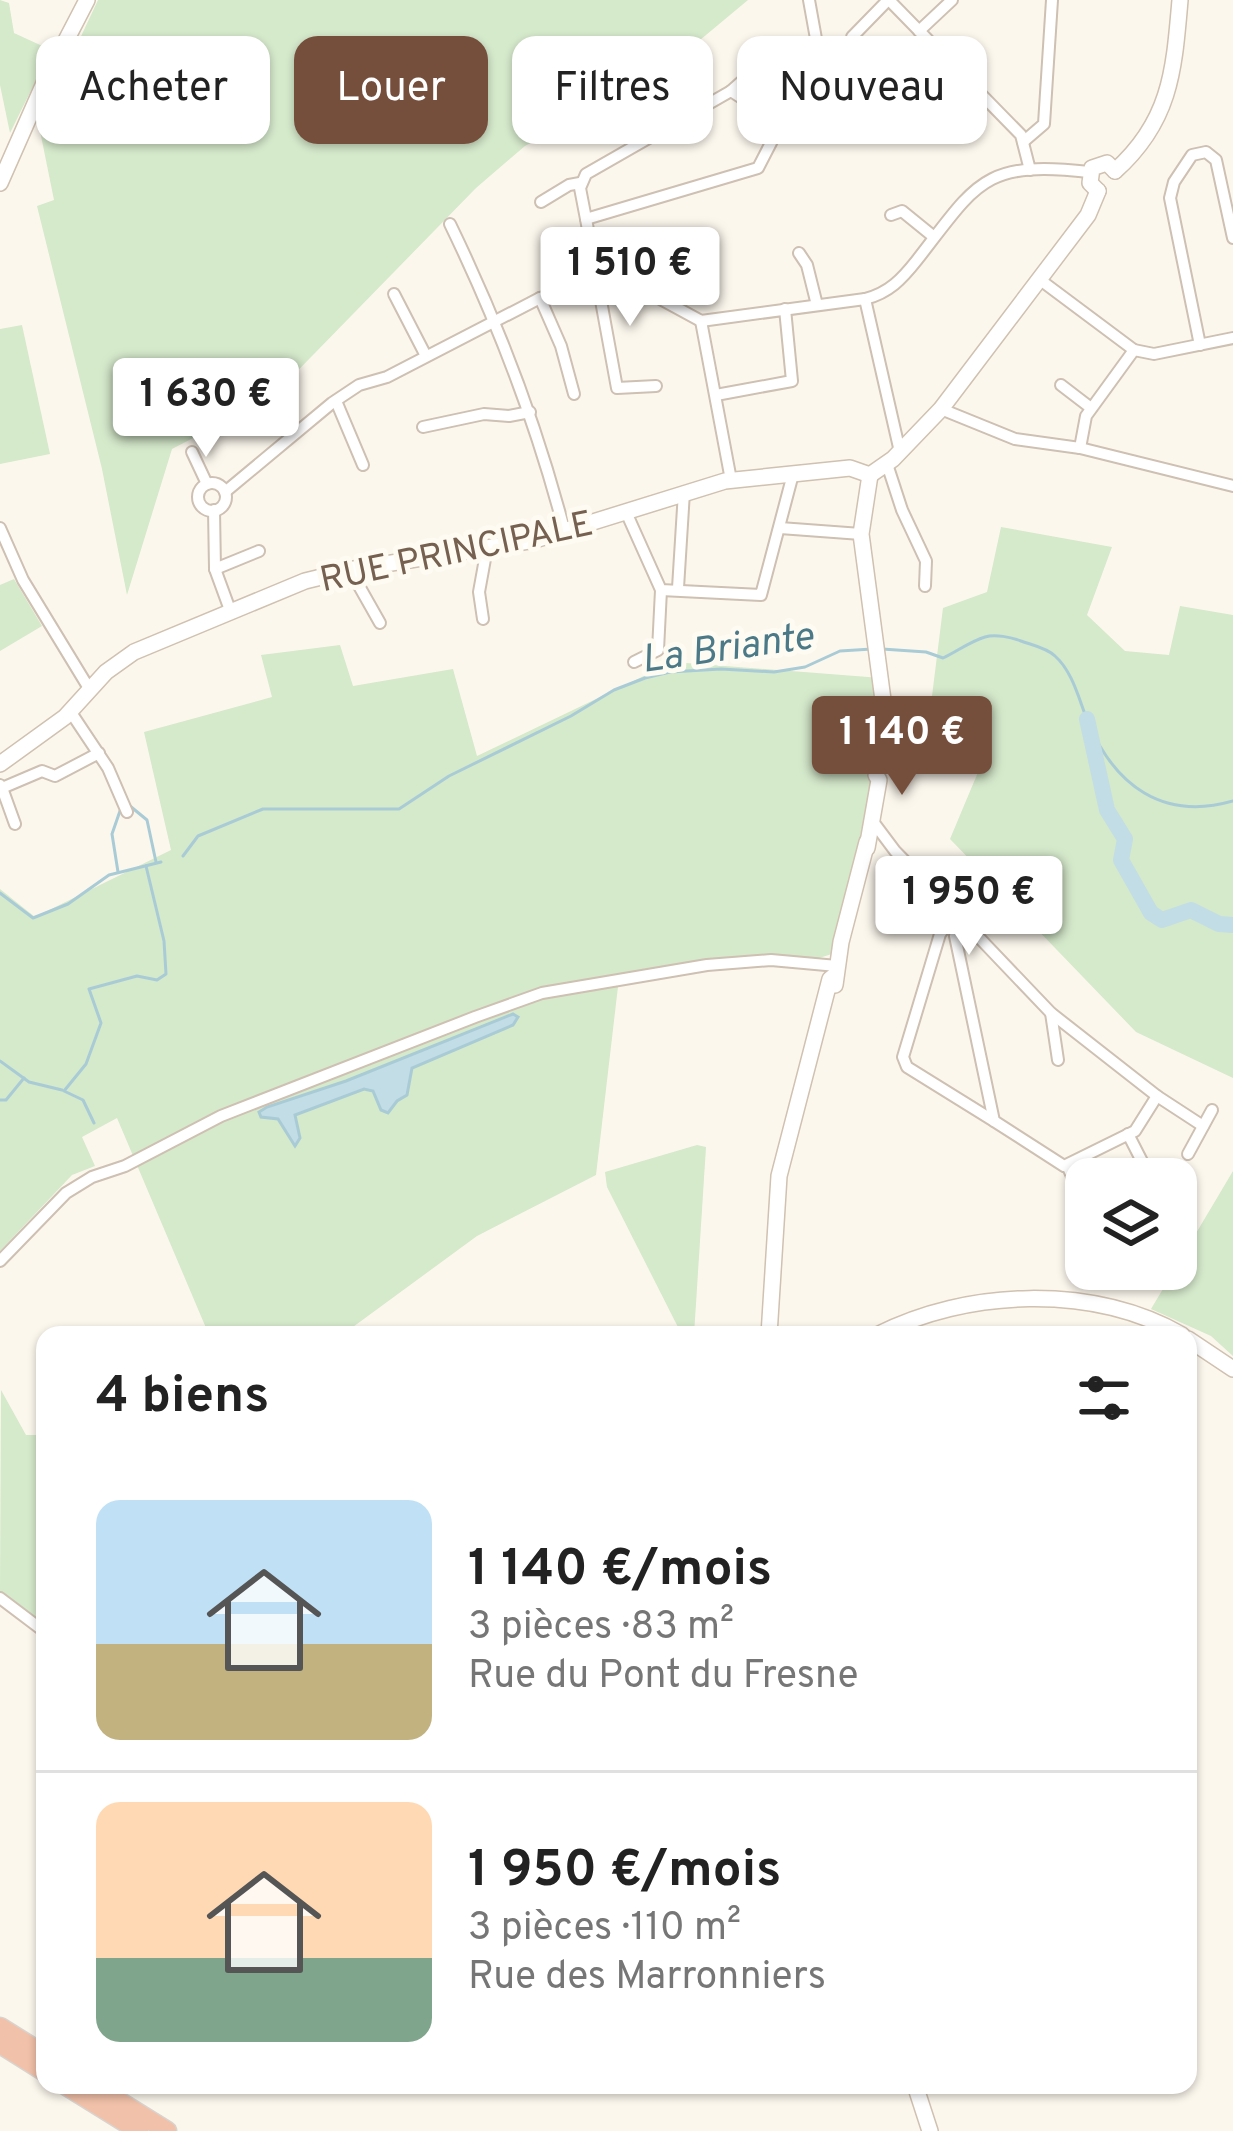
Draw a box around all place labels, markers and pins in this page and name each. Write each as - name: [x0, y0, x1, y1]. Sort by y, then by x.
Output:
- pin: 1 510 €: [519, 227, 741, 329]
- pin: 1 630 €: [95, 358, 317, 460]
- pin: 1 140 €: [791, 696, 1013, 798]
- pin: 1 950 €: [858, 856, 1080, 958]

